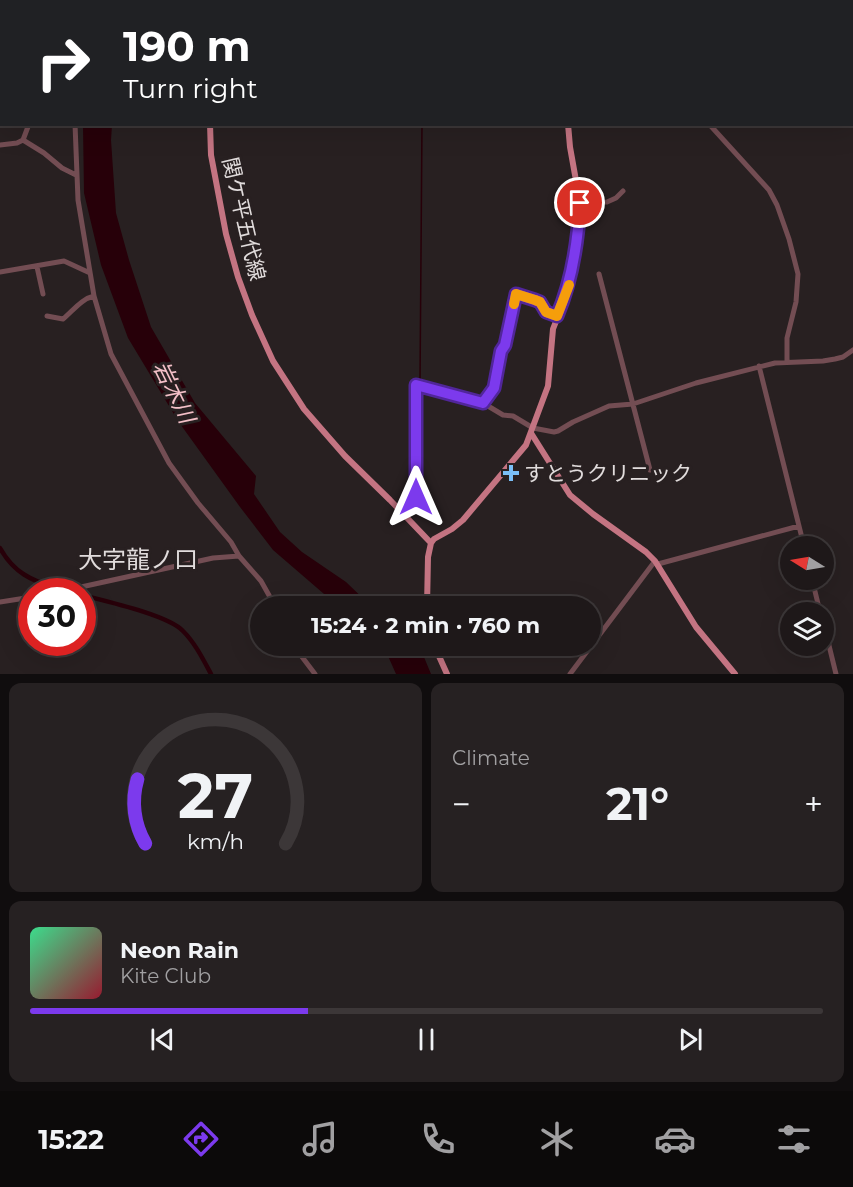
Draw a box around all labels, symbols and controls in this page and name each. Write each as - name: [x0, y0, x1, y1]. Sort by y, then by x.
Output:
- text: 190 m: [123, 20, 251, 72]
- icon: right: [24, 24, 102, 102]
- text: Turn right: [123, 72, 258, 105]
- street label: 関ケ平五代線: [218, 155, 270, 283]
- pin: [554, 177, 605, 228]
- icon: arrive: [563, 186, 596, 219]
- water label: 岩木川: [147, 356, 201, 429]
- place label: すとうクリニック: [524, 461, 692, 486]
- marker: すとうクリニック: [502, 464, 520, 482]
- position arrow: [384, 465, 448, 529]
- north arrow: [780, 536, 834, 590]
- map controls: [780, 536, 834, 656]
- district label: 大字龍ノ口: [78, 545, 198, 574]
- speed limit sign: 30: [18, 578, 96, 656]
- button: layers: [780, 602, 834, 656]
- text: 15:24 · 2 min · 760 m: [311, 612, 540, 639]
- text: Climate: [452, 746, 530, 770]
- text: 27: [178, 758, 253, 834]
- text: 21°: [606, 776, 669, 831]
- text: −: [452, 784, 471, 824]
- text: +: [804, 784, 823, 824]
- text: km/h: [187, 829, 244, 855]
- text: Neon Rain: [120, 937, 239, 964]
- text: Kite Club: [120, 964, 211, 988]
- icon: previous: [146, 1023, 179, 1056]
- icon: pause: [410, 1023, 443, 1056]
- icon: next: [674, 1023, 707, 1056]
- icon: directions: [180, 1118, 222, 1160]
- icon: music: [299, 1118, 341, 1160]
- icon: phone: [417, 1118, 459, 1160]
- icon: climate: [536, 1118, 578, 1160]
- icon: car: [654, 1118, 696, 1160]
- icon: filters: [773, 1118, 815, 1160]
- text: 15:22: [38, 1123, 104, 1156]

